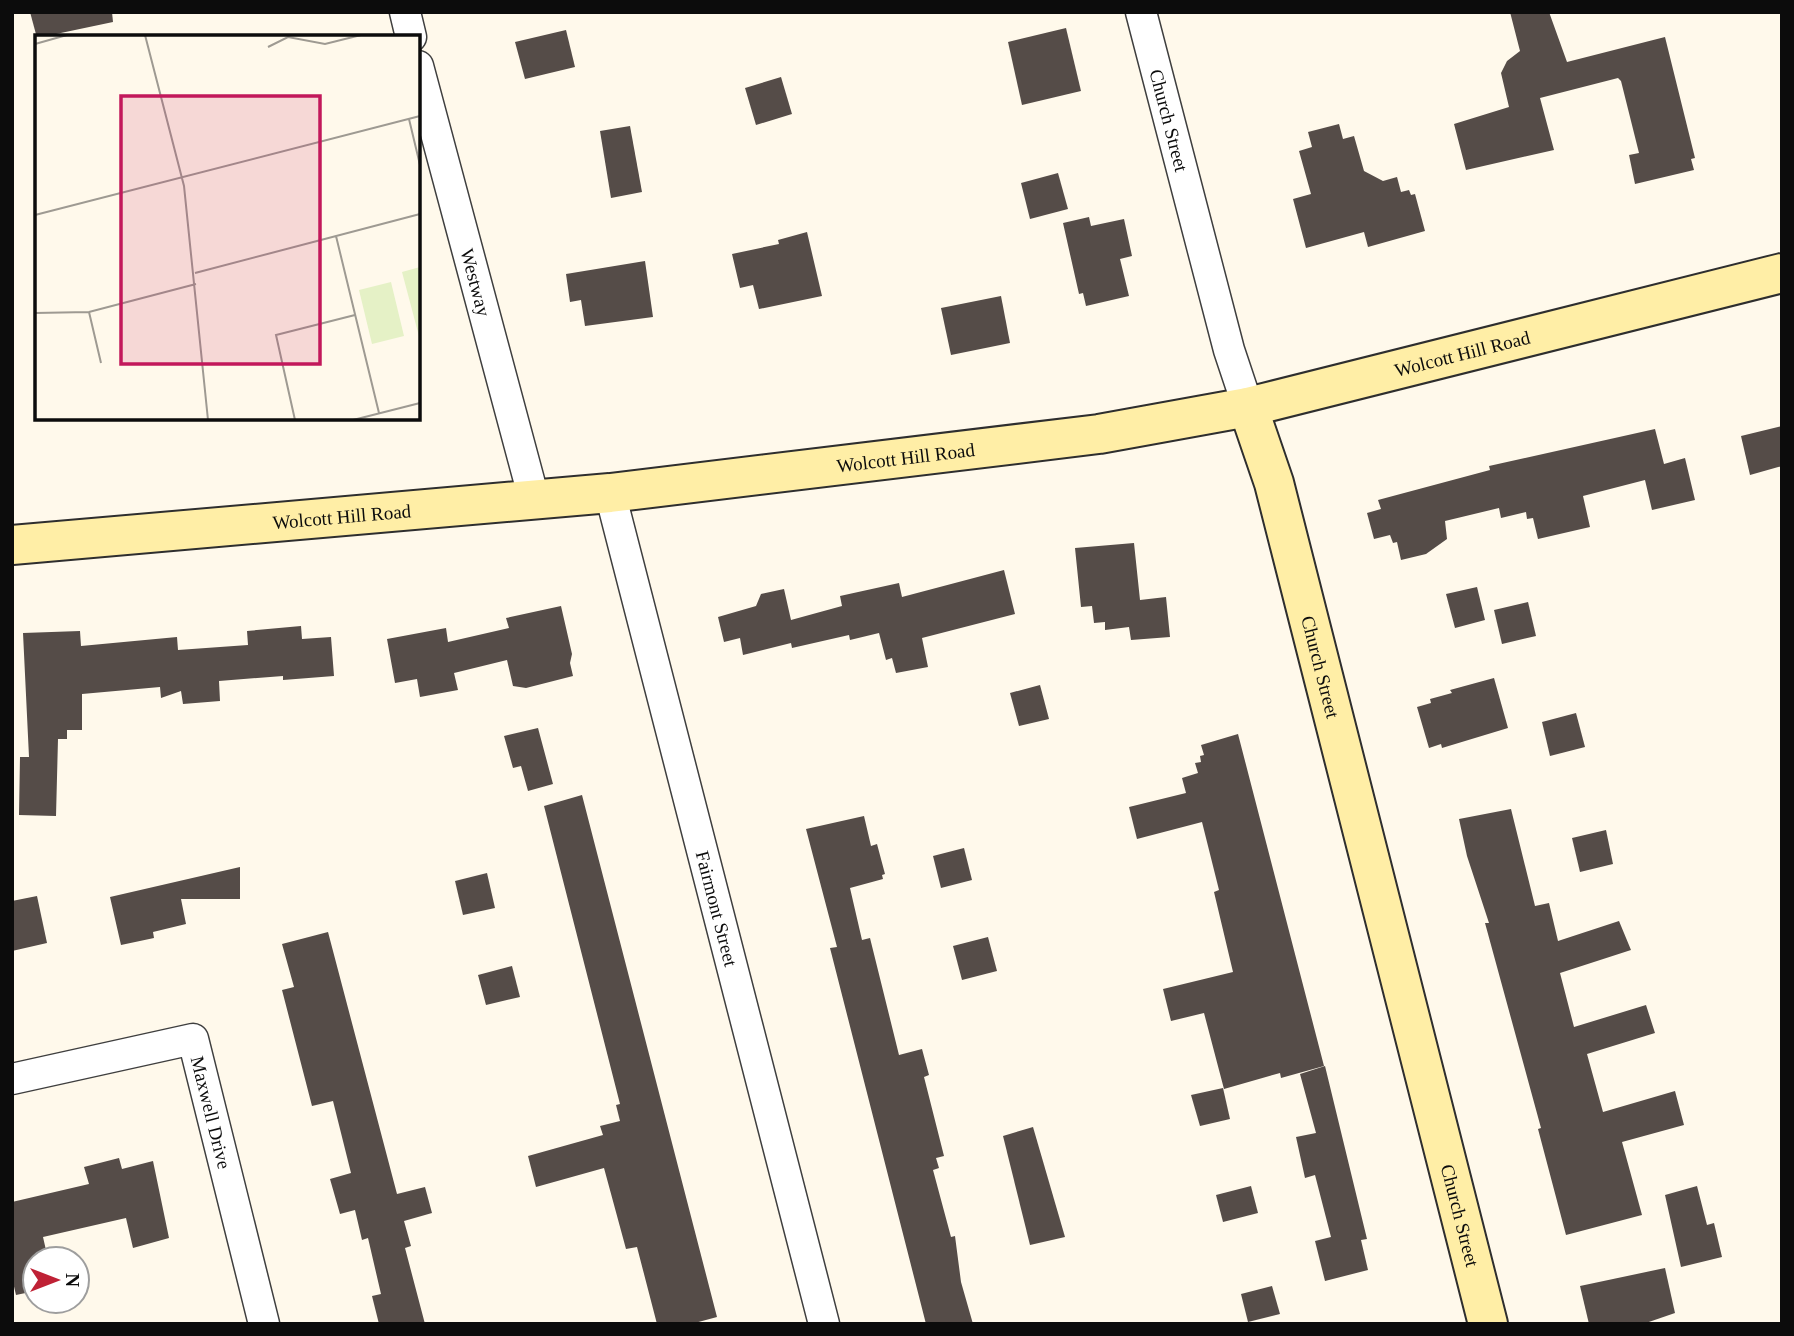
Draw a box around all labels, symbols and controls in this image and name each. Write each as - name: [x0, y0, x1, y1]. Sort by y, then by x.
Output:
- inset map: [35, 35, 420, 420]
- street label: Church Street: [1145, 67, 1192, 175]
- street label: Westway: [456, 246, 495, 319]
- street label: Wolcott Hill Road: [1392, 327, 1533, 381]
- street label: Wolcott Hill Road: [835, 439, 976, 477]
- street label: Wolcott Hill Road: [272, 500, 412, 533]
- street label: Church Street: [1297, 613, 1344, 721]
- street label: Fairmont Street: [692, 848, 742, 969]
- street label: Maxwell Drive: [187, 1054, 235, 1171]
- street label: Church Street: [1437, 1162, 1483, 1270]
- north arrow: [21, 1245, 91, 1315]
- text: N: [62, 1273, 83, 1287]

